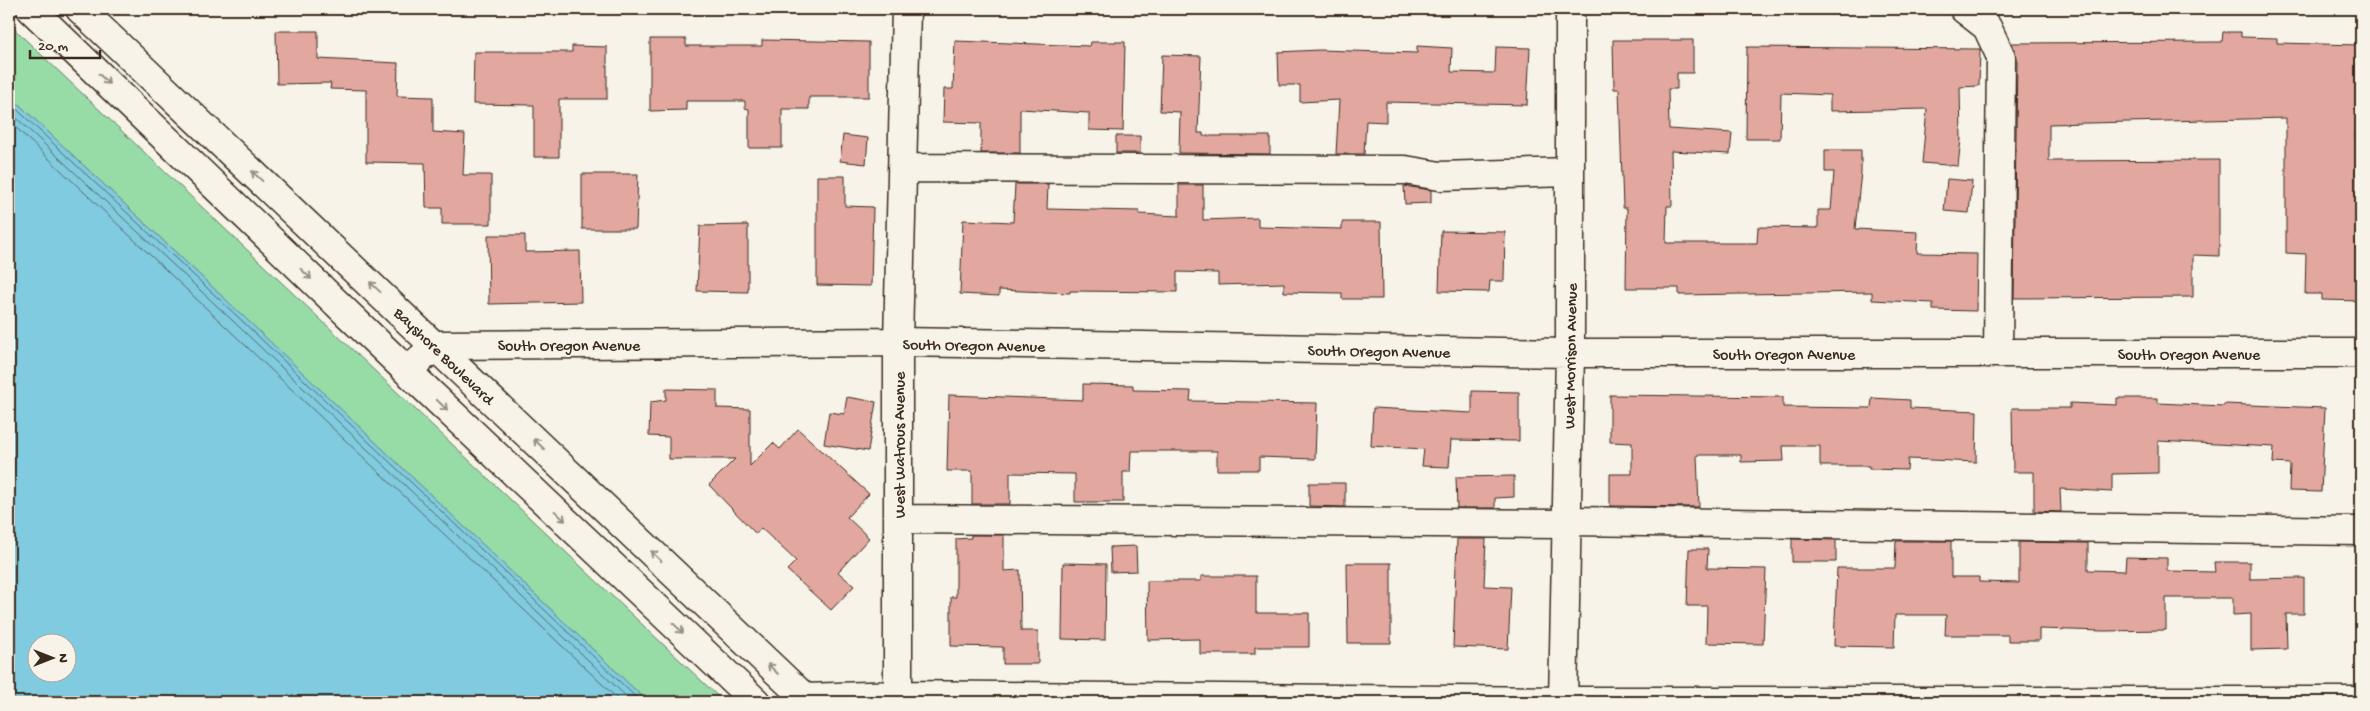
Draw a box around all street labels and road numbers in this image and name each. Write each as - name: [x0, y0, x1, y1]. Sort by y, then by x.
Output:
- street label: West Morrison Avenue: [1562, 282, 1583, 429]
- street label: Bayshore Boulevard: [388, 304, 498, 411]
- street label: South Oregon Avenue: [902, 337, 1046, 358]
- street label: South Oregon Avenue: [498, 338, 641, 357]
- street label: South Oregon Avenue: [1307, 343, 1451, 364]
- street label: South Oregon Avenue: [1713, 347, 1856, 366]
- street label: South Oregon Avenue: [2118, 347, 2261, 366]
- street label: West Watrous Avenue: [892, 371, 911, 518]

